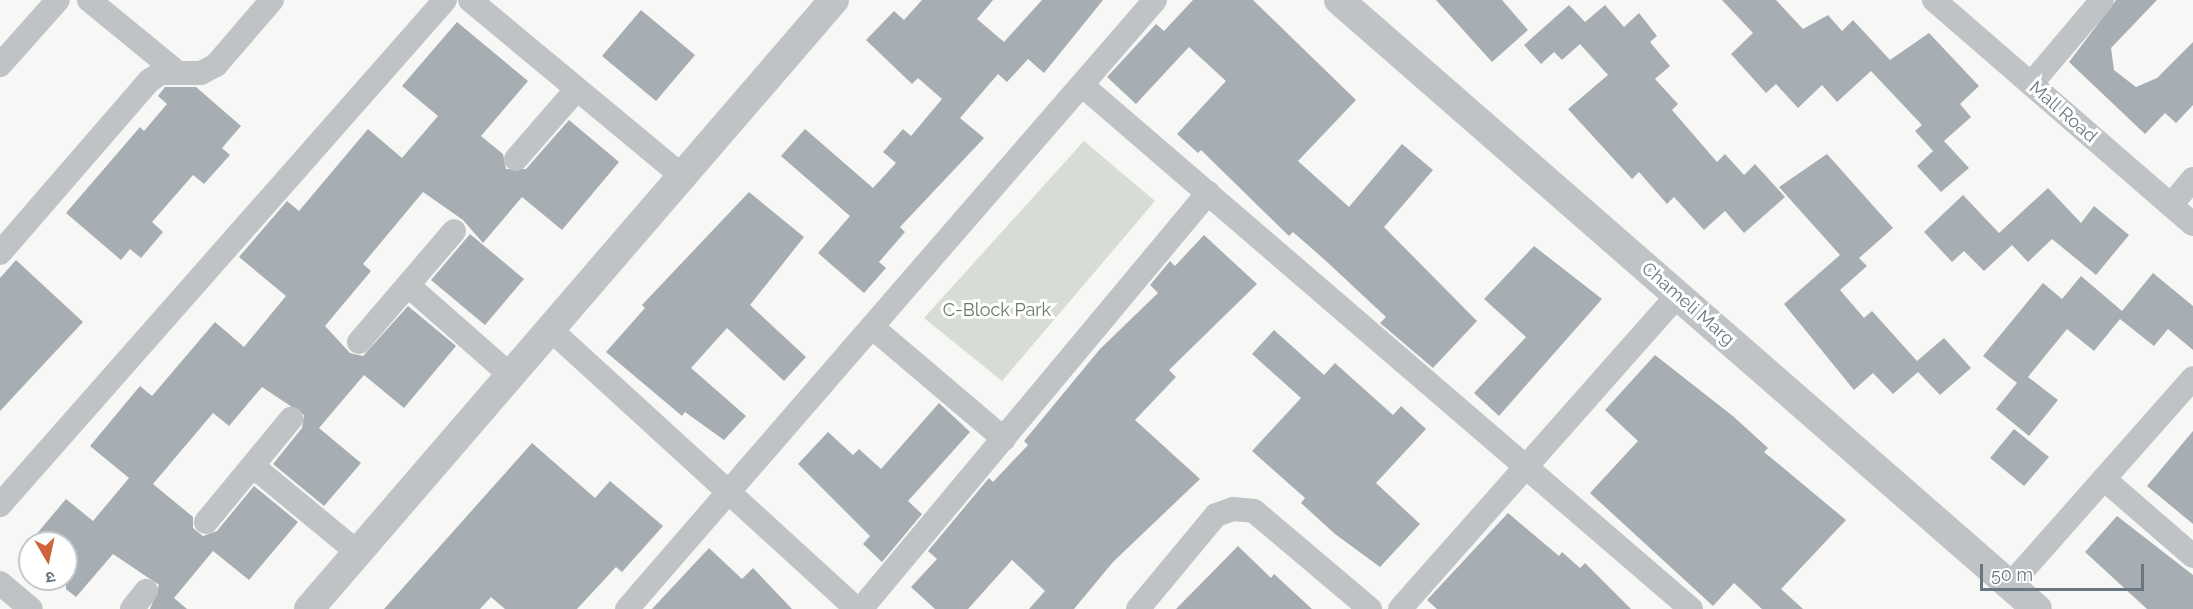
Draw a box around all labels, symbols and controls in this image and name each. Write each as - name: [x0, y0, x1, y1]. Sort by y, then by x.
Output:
- street label: Mall Road: [2025, 77, 2101, 147]
- street label: Chameli Marg: [1637, 258, 1739, 350]
- park label: C-Block Park: [943, 299, 1051, 321]
- north arrow: [18, 531, 78, 591]
- scale bar: [1983, 552, 2146, 590]
- text: 50 m: [1991, 564, 2033, 585]
- text: उ: [44, 567, 57, 587]

